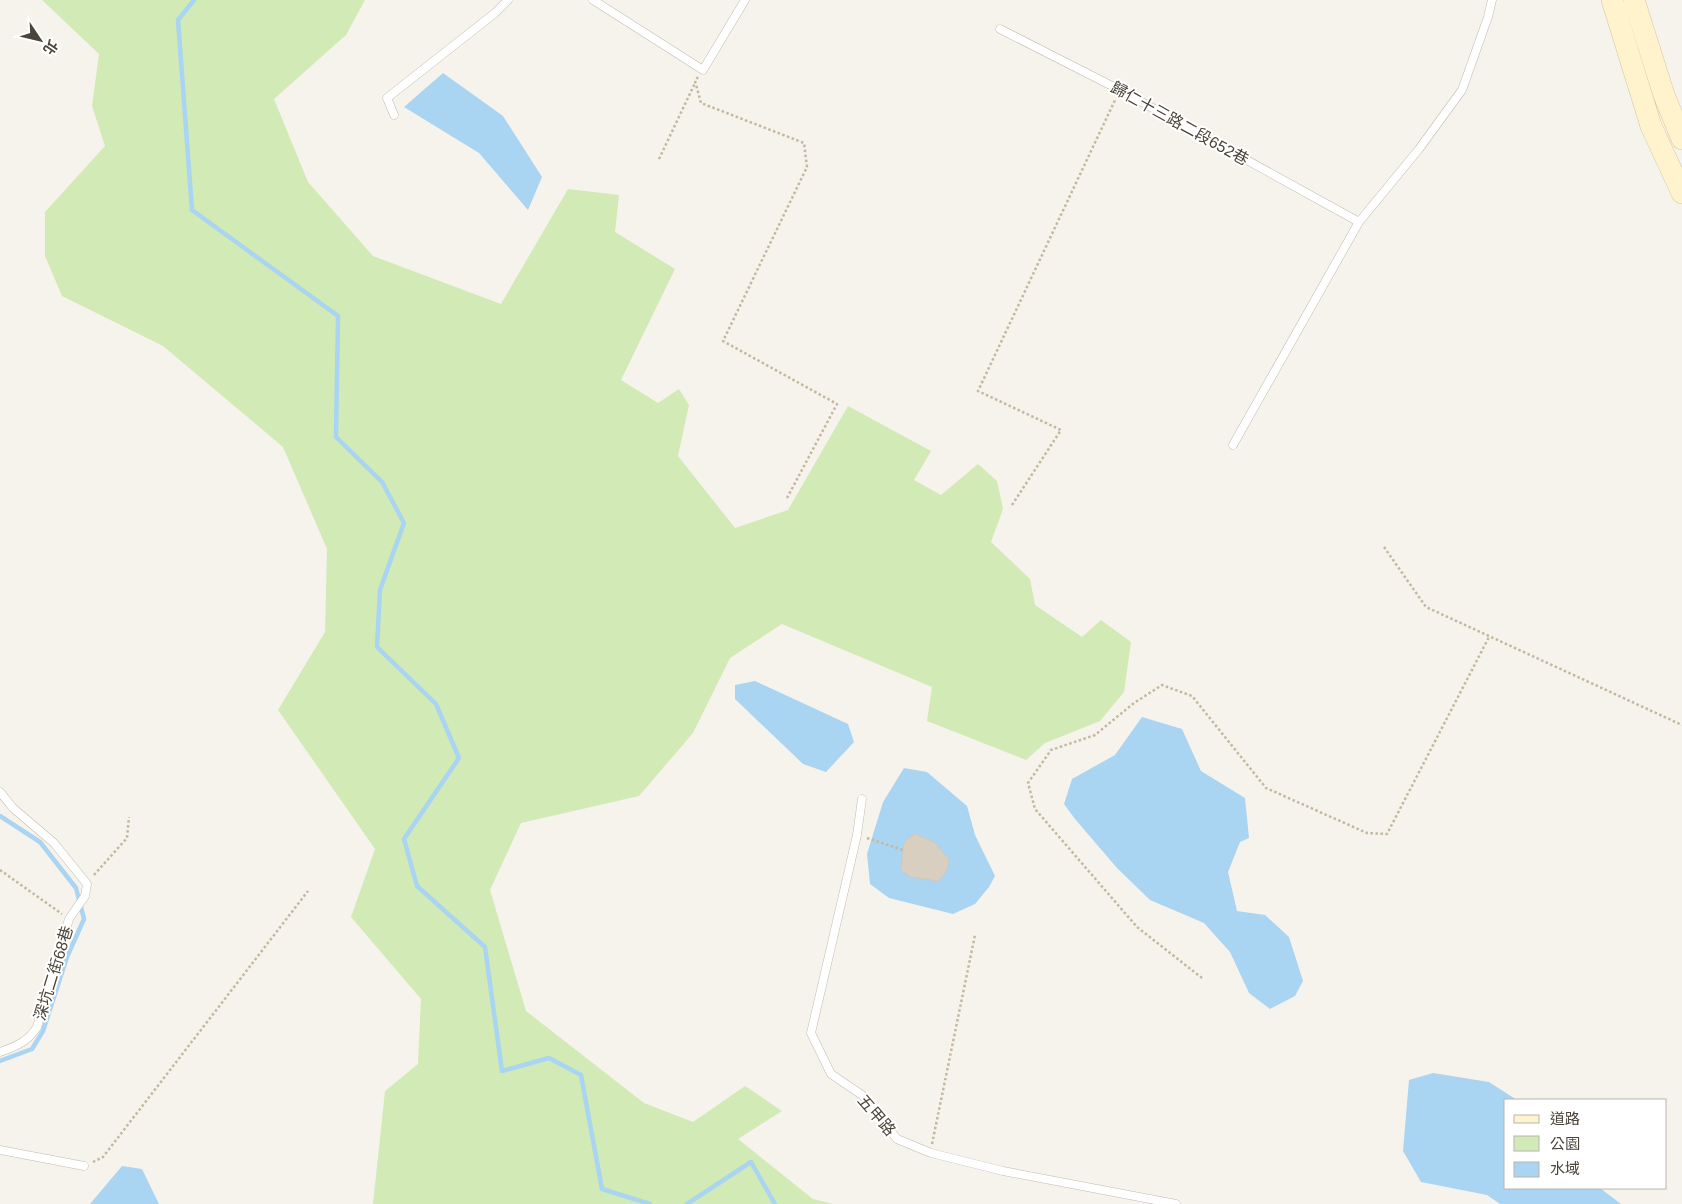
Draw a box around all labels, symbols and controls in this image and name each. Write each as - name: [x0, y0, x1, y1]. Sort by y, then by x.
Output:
- north arrow: [15, 15, 65, 65]
- text: 北: [40, 37, 61, 58]
- street label: 歸仁十三路二段652巷: [1108, 79, 1252, 168]
- street label: 深坑二街68巷: [31, 924, 76, 1022]
- street label: 五甲路: [854, 1092, 899, 1139]
- legend: [1504, 1099, 1667, 1189]
- text: 道路: [1550, 1110, 1580, 1127]
- text: 公園: [1550, 1135, 1580, 1152]
- text: 水域: [1550, 1160, 1580, 1177]

